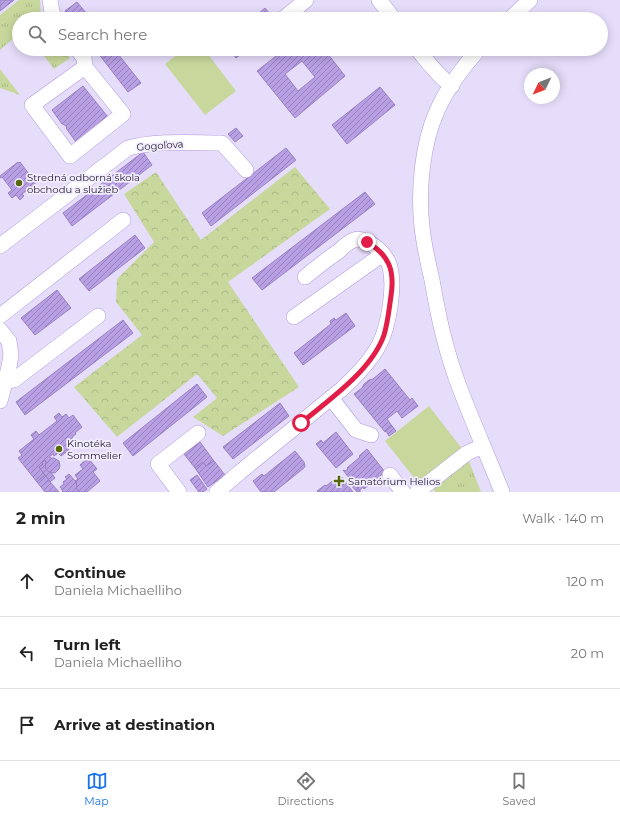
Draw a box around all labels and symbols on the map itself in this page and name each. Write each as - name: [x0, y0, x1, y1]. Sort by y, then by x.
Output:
- north arrow: [524, 68, 560, 104]
- street label: Gogoľova: [136, 137, 184, 154]
- place label: Stredná odborná škola obchodu a služieb: [27, 171, 140, 196]
- marker: Stredná odborná škola obchodu a služieb: [14, 178, 24, 188]
- route end: [358, 233, 376, 251]
- route start: [292, 414, 310, 432]
- place label: Kinotéka Sommelier: [67, 437, 122, 462]
- marker: Kinotéka Sommelier: [54, 444, 64, 454]
- marker: Sanatórium Helios: [333, 475, 345, 487]
- place label: Sanatórium Helios: [348, 475, 440, 488]

